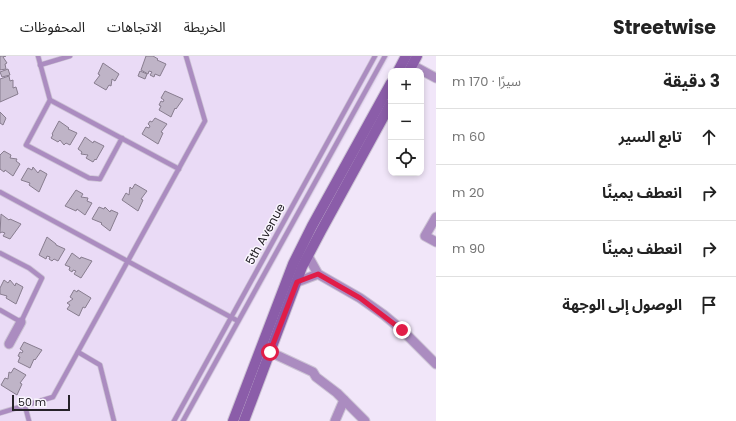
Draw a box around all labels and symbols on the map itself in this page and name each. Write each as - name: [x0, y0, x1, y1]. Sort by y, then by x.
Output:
- street label: 5th Avenue: [241, 200, 289, 268]
- route end: [393, 321, 411, 339]
- route start: [261, 343, 279, 361]
- scale bar: [12, 393, 70, 412]

